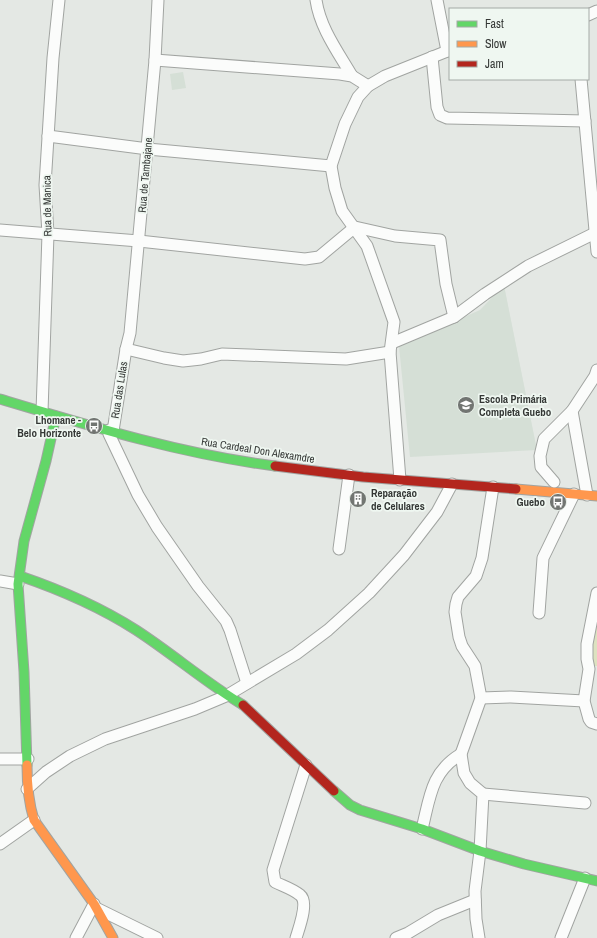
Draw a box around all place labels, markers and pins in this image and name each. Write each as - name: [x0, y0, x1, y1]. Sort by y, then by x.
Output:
- place label: Escola Primária Completa Guebo: [479, 392, 552, 419]
- school or university icon: Escola Primária Completa Guebo: [456, 395, 476, 415]
- place label: Lhomane - Belo Horizonte: [17, 413, 81, 440]
- bus stop icon: Lhomane - Belo Horizonte: [84, 416, 104, 436]
- place label: Reparação de Celulares: [371, 486, 425, 513]
- building icon: Reparação de Celulares: [348, 489, 368, 509]
- bus stop icon: Guebo: [548, 492, 568, 512]
- place label: Guebo: [516, 495, 545, 509]

